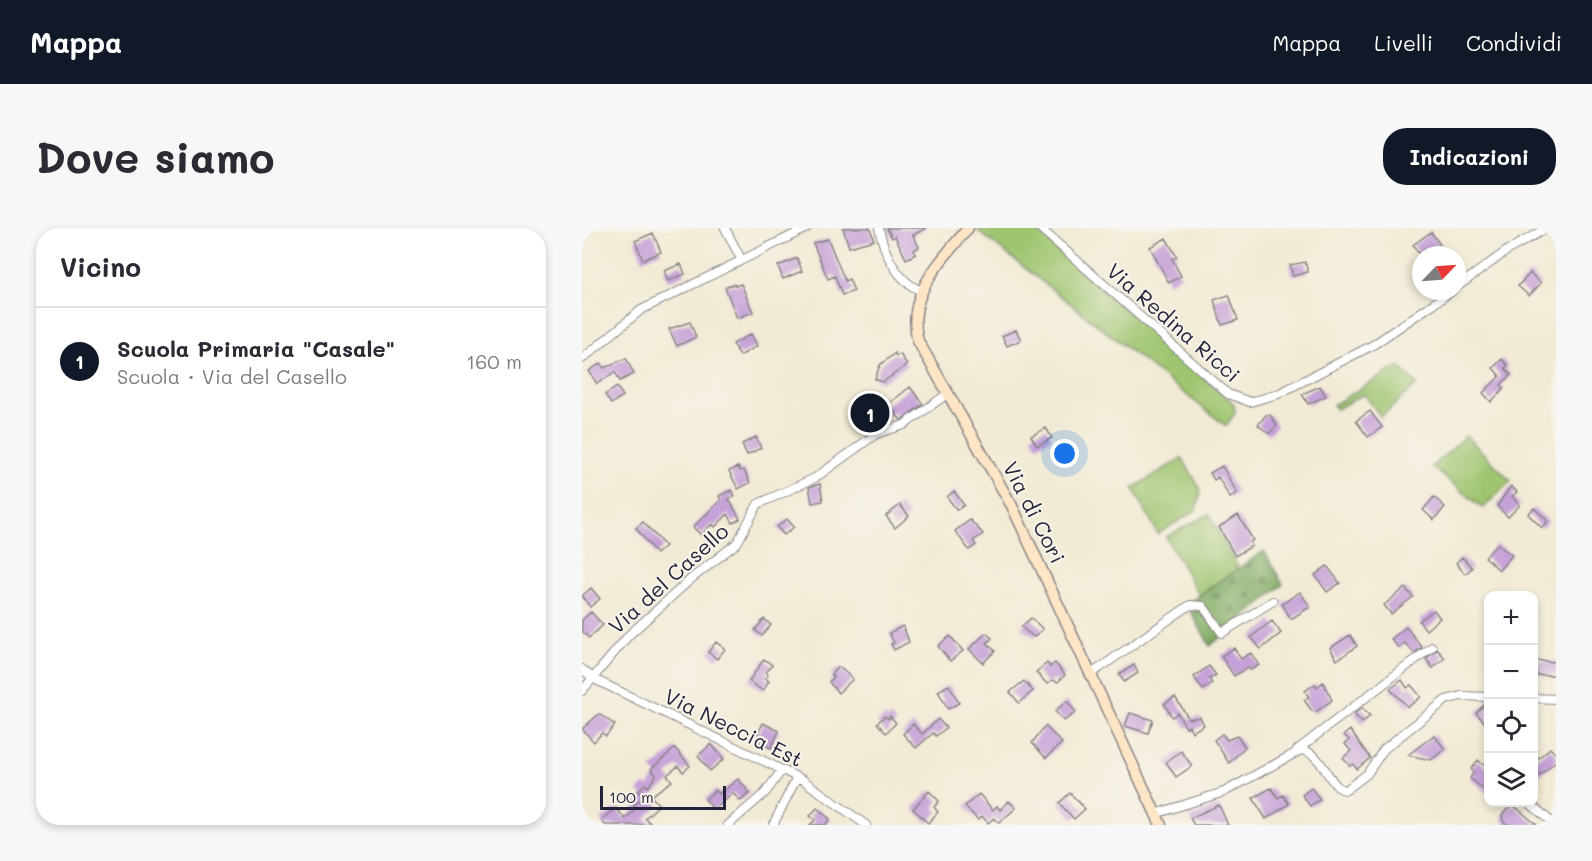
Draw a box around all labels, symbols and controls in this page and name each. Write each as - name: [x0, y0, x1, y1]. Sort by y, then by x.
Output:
- text: Mappa: [30, 24, 122, 60]
- text: Mappa: [1273, 29, 1341, 56]
- text: Livelli: [1374, 29, 1433, 56]
- text: Condividi: [1466, 29, 1562, 56]
- button: Indicazioni: [1383, 128, 1556, 185]
- text: Dove siamo: [36, 129, 275, 184]
- north arrow: [1412, 246, 1466, 300]
- text: Vicino: [60, 250, 141, 284]
- street label: Via Redina Ricci: [1102, 257, 1246, 387]
- text: Scuola Primaria "Casale": [117, 334, 395, 363]
- text: 1: [75, 348, 84, 374]
- text: 160 m: [466, 348, 522, 374]
- text: Scuola · Via del Casello: [117, 363, 347, 389]
- pin: 1: [850, 390, 890, 435]
- your location: [1050, 439, 1079, 468]
- street label: Via di Cori: [998, 457, 1072, 567]
- street label: Via del Casello: [602, 517, 734, 639]
- map controls: [1484, 591, 1538, 807]
- button: +: [1484, 591, 1538, 645]
- button: −: [1484, 645, 1538, 699]
- street label: Via Neccia Est: [660, 682, 808, 772]
- button: locate: [1484, 699, 1538, 753]
- button: layers: [1484, 753, 1538, 807]
- scale bar: [600, 783, 726, 810]
- text: 100 m: [609, 786, 654, 807]

